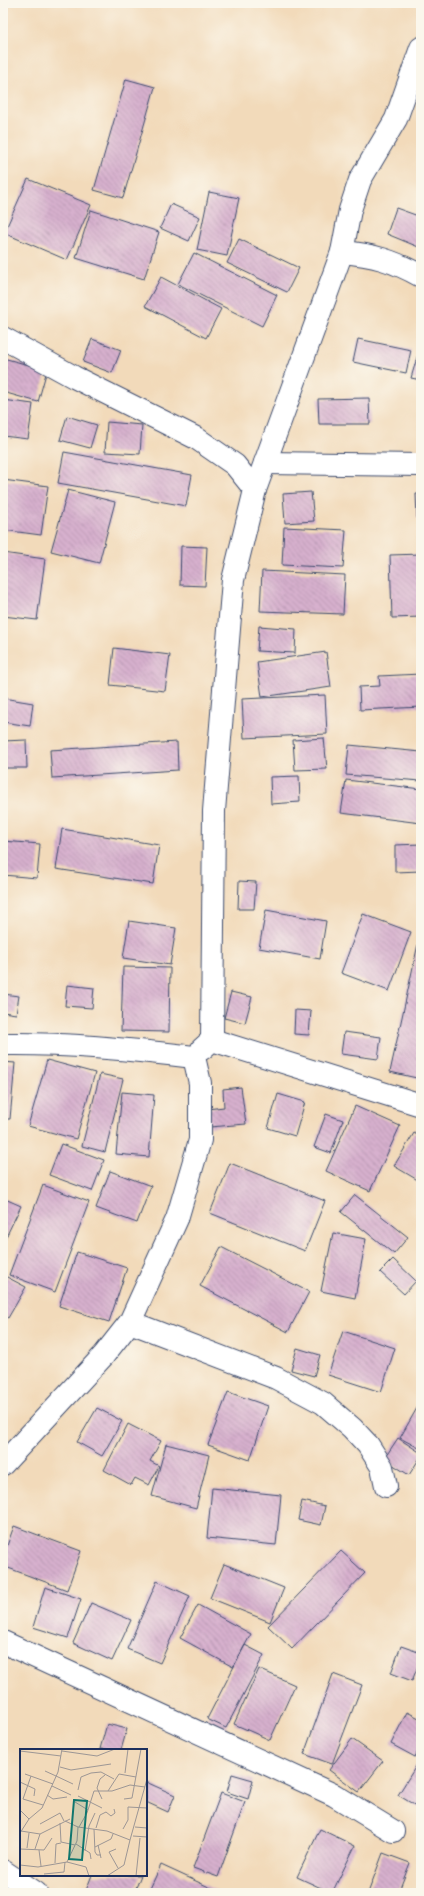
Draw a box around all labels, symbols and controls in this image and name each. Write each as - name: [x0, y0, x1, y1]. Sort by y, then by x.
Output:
- inset map: [20, 1749, 147, 1876]

